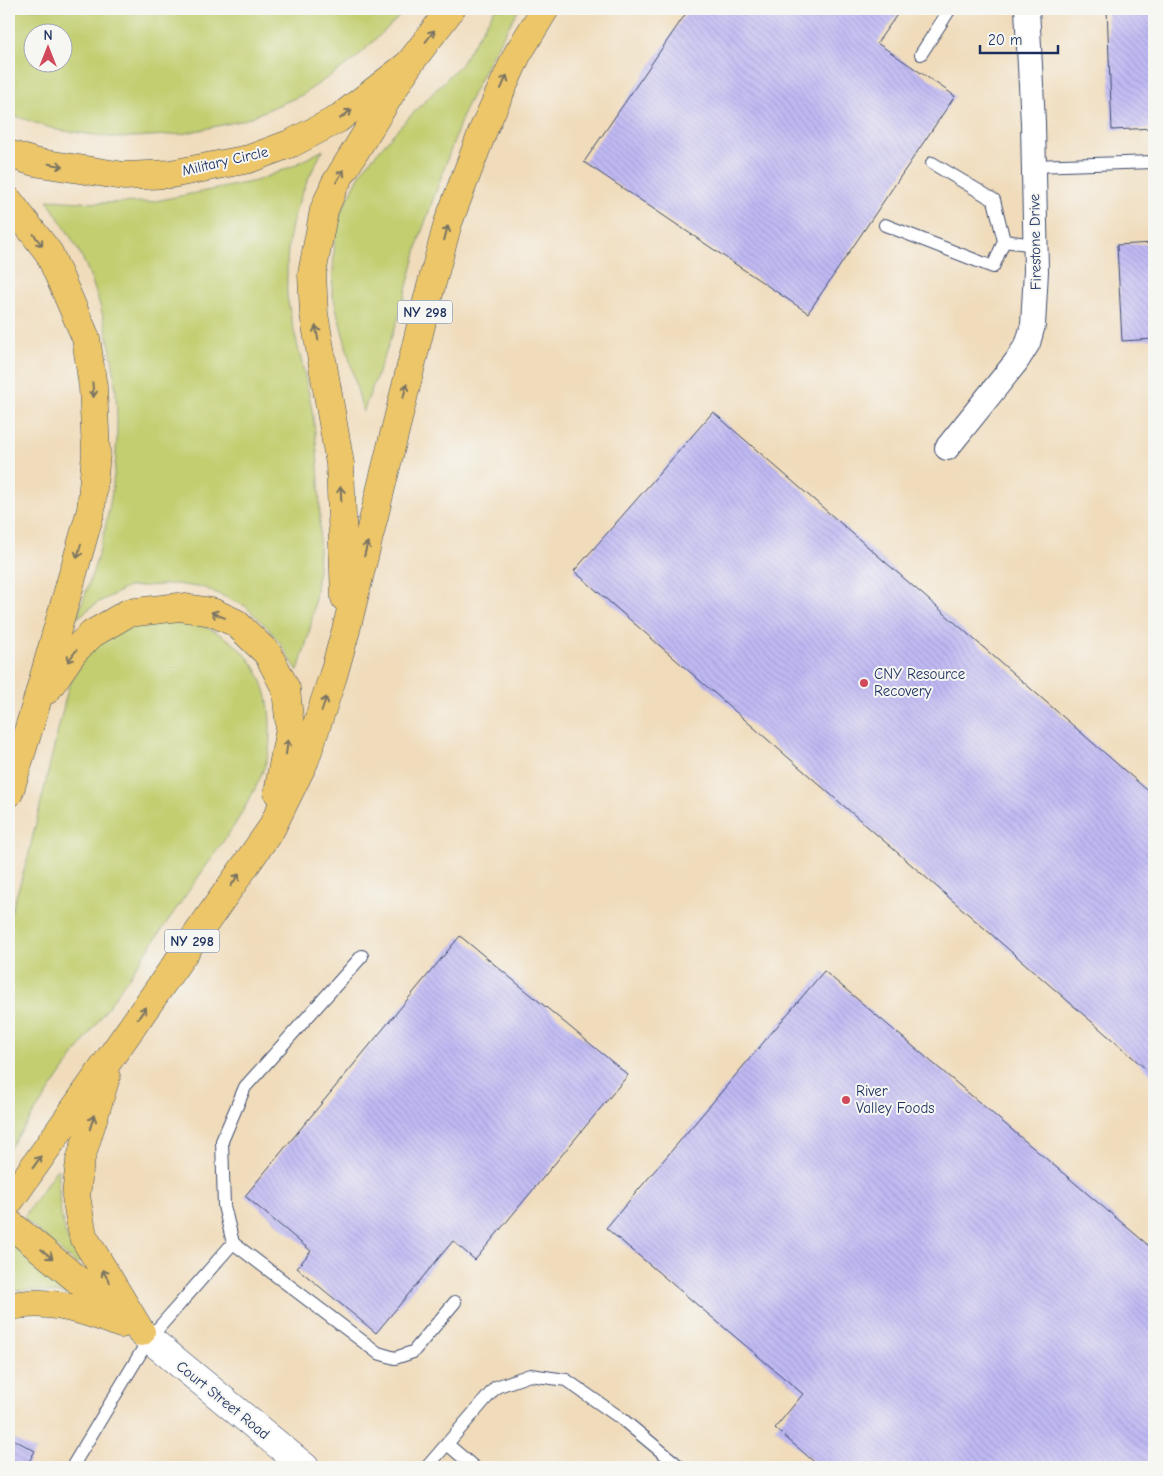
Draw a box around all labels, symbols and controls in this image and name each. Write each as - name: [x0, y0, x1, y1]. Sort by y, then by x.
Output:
- north arrow: [22, 22, 72, 72]
- scale bar: [980, 22, 1058, 54]
- text: N: [43, 27, 53, 44]
- one-way arrow: [424, 30, 435, 43]
- text: 20 m: [988, 31, 1022, 49]
- one-way arrow: [500, 75, 510, 90]
- one-way arrow: [339, 108, 352, 119]
- street label: Military Circle: [180, 142, 270, 180]
- one-way arrow: [48, 161, 64, 171]
- one-way arrow: [336, 169, 346, 183]
- street label: Firestone Drive: [1025, 193, 1045, 290]
- one-way arrow: [441, 226, 451, 242]
- one-way arrow: [33, 233, 44, 246]
- road number: NY 298: [398, 300, 452, 324]
- one-way arrow: [312, 325, 322, 341]
- one-way arrow: [88, 382, 97, 398]
- one-way arrow: [401, 383, 410, 399]
- one-way arrow: [336, 486, 345, 502]
- one-way arrow: [362, 541, 371, 557]
- one-way arrow: [74, 543, 83, 559]
- one-way arrow: [211, 609, 226, 619]
- one-way arrow: [66, 649, 77, 662]
- place label: CNY Resource Recovery: [874, 665, 966, 700]
- marker: CNY Resource Recovery: [858, 677, 870, 689]
- one-way arrow: [320, 697, 329, 712]
- one-way arrow: [282, 739, 292, 755]
- one-way arrow: [230, 873, 240, 887]
- road number: NY 298: [164, 929, 220, 952]
- one-way arrow: [137, 1006, 147, 1020]
- place label: River Valley Foods: [856, 1082, 935, 1117]
- marker: River Valley Foods: [840, 1094, 852, 1106]
- one-way arrow: [88, 1115, 98, 1131]
- one-way arrow: [32, 1156, 42, 1170]
- one-way arrow: [40, 1248, 53, 1259]
- one-way arrow: [100, 1269, 110, 1283]
- street label: Court Street Road: [173, 1357, 273, 1443]

